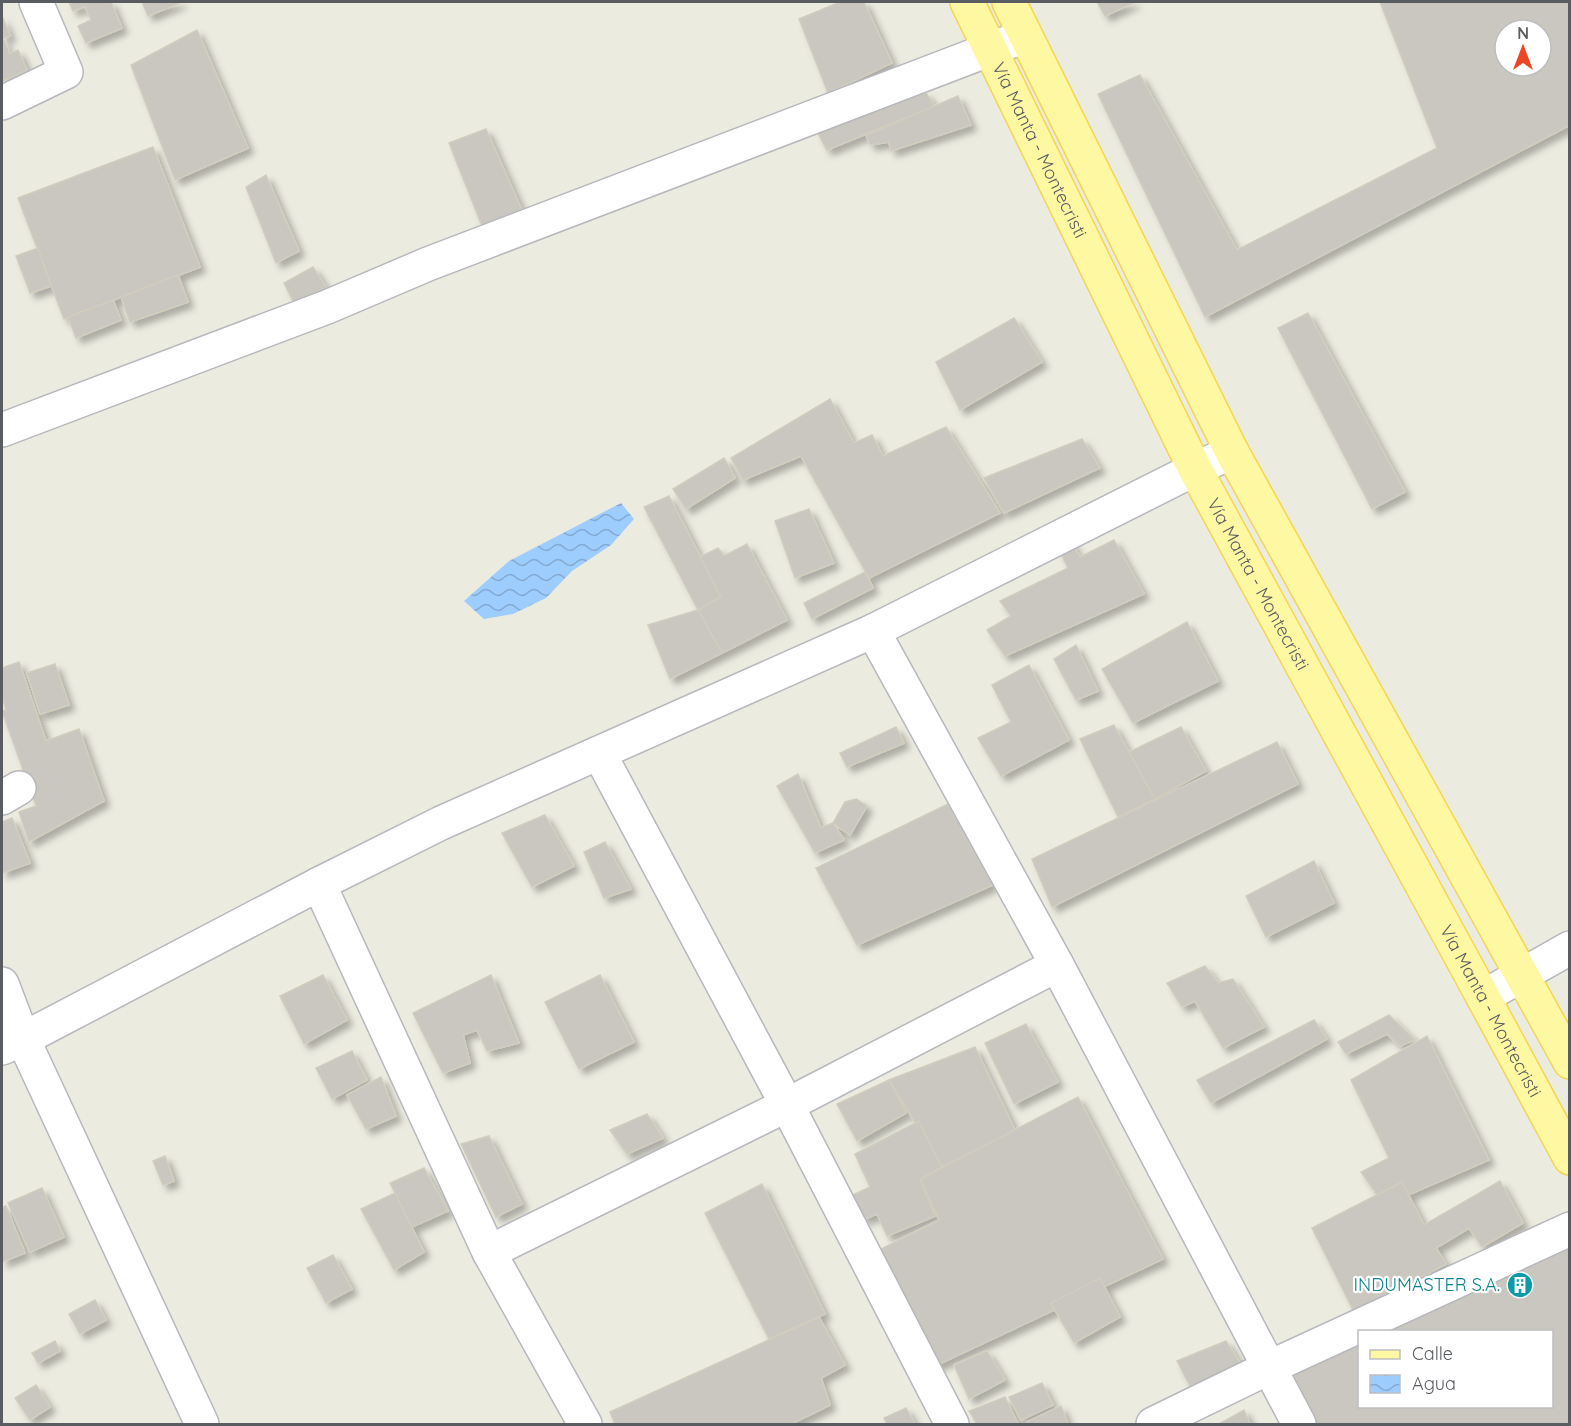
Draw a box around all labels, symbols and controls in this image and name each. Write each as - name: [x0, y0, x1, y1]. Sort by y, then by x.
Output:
- north arrow: [1493, 18, 1553, 78]
- text: N: [1517, 23, 1529, 43]
- street label: Vía Manta - Montecristi: [987, 58, 1092, 242]
- street label: Vía Manta - Montecristi: [1202, 494, 1315, 674]
- street label: Vía Manta - Montecristi: [1435, 921, 1547, 1101]
- building icon: INDUMASTER S.A.: [1505, 1270, 1535, 1300]
- place label: INDUMASTER S.A.: [1354, 1273, 1500, 1296]
- legend: [1358, 1330, 1553, 1408]
- text: Calle: [1412, 1342, 1453, 1365]
- text: Agua: [1412, 1372, 1456, 1395]

